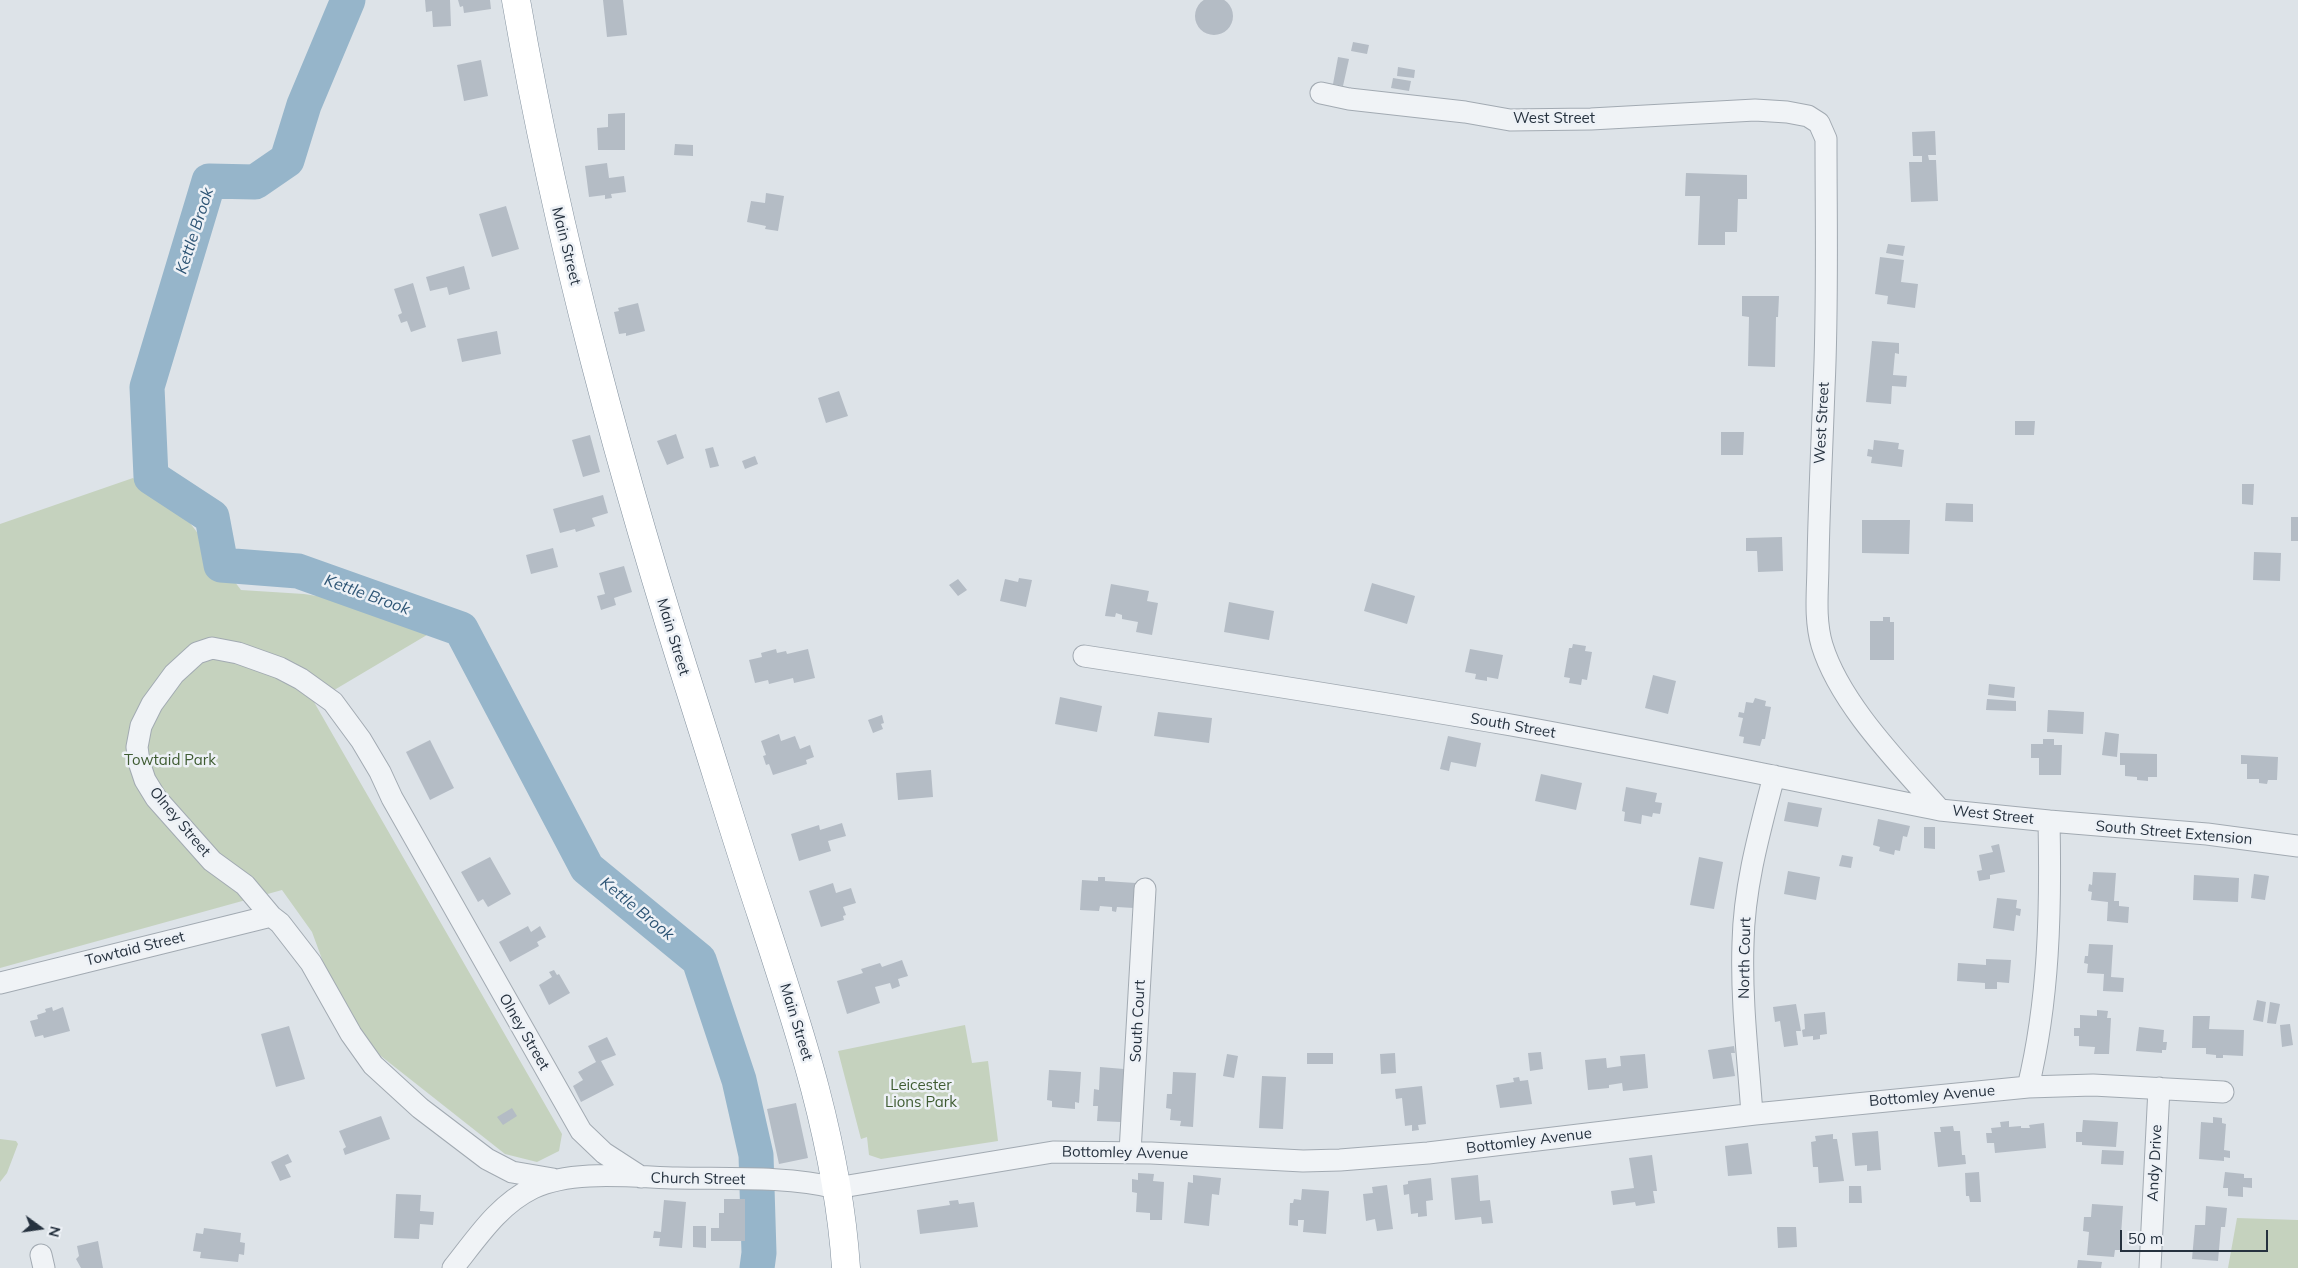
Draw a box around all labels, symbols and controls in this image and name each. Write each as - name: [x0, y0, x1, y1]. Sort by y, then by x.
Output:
- street label: West Street: [1513, 109, 1595, 127]
- water label: Kettle Brook: [172, 186, 218, 276]
- street label: Main Street: [548, 205, 584, 287]
- street label: West Street: [1811, 382, 1833, 464]
- water label: Kettle Brook: [322, 571, 412, 619]
- street label: Main Street: [653, 596, 693, 678]
- street label: South Street: [1469, 710, 1557, 742]
- park label: Towtaid Park: [124, 751, 216, 769]
- street label: Olney Street: [146, 784, 214, 860]
- street label: West Street: [1951, 802, 2035, 828]
- street label: South Street Extension: [2095, 817, 2253, 849]
- water label: Kettle Brook: [596, 873, 678, 945]
- street label: North Court: [1735, 917, 1755, 999]
- street label: Towtaid Street: [83, 928, 187, 970]
- street label: South Court: [1127, 979, 1149, 1063]
- street label: Main Street: [776, 981, 816, 1063]
- street label: Olney Street: [495, 991, 553, 1073]
- park label: Leicester Lions Park: [885, 1076, 957, 1111]
- street label: Bottomley Avenue: [1868, 1082, 1996, 1110]
- street label: Bottomley Avenue: [1465, 1124, 1593, 1158]
- street label: Andy Drive: [2144, 1124, 2166, 1202]
- street label: Bottomley Avenue: [1062, 1143, 1188, 1163]
- street label: Church Street: [651, 1169, 745, 1189]
- north arrow: [15, 1203, 65, 1253]
- scale bar: [2123, 1220, 2270, 1252]
- text: N: [45, 1224, 65, 1239]
- text: 50 m: [2128, 1229, 2163, 1248]

